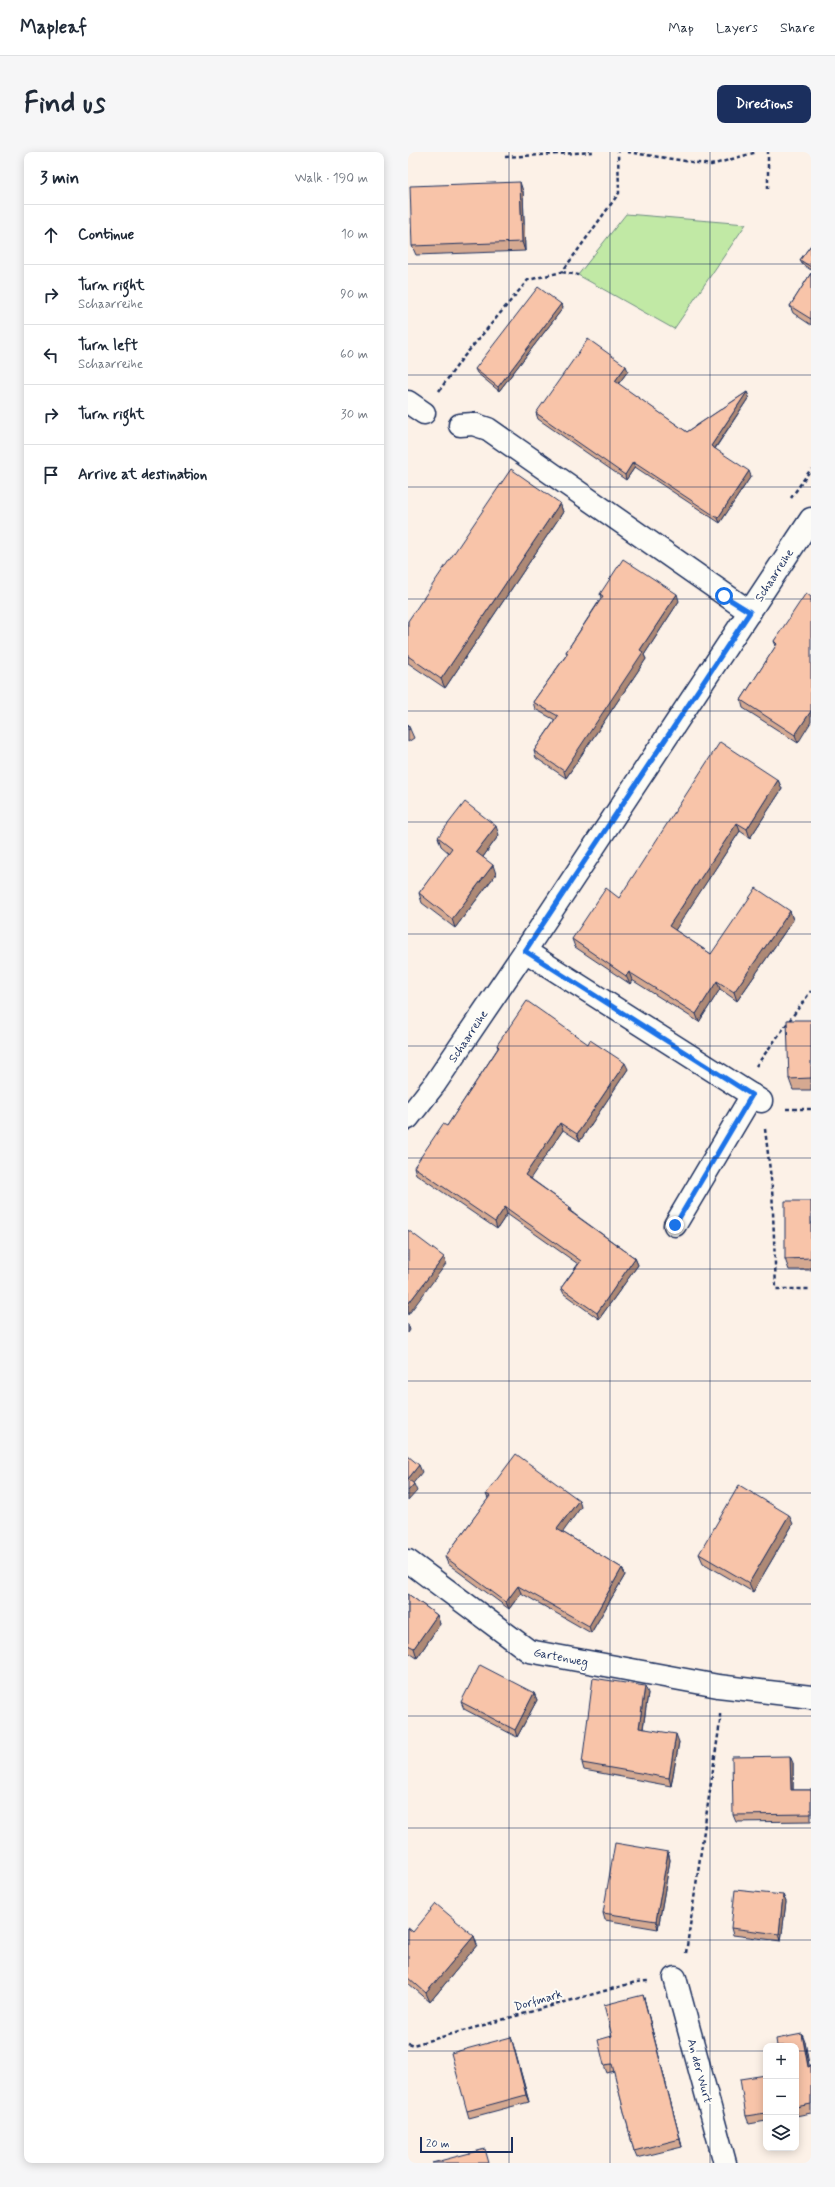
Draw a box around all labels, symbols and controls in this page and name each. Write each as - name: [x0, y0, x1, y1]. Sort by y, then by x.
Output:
- text: Mapleaf: [20, 15, 87, 40]
- text: Map: [668, 19, 694, 37]
- text: Layers: [716, 19, 758, 37]
- text: Share: [780, 19, 815, 37]
- button: Directions: [717, 85, 811, 123]
- text: Find us: [24, 86, 105, 123]
- text: 3 min: [40, 167, 79, 189]
- text: Walk · 190 m: [295, 170, 368, 187]
- icon: ahead: [40, 224, 62, 246]
- text: Continue: [78, 225, 134, 245]
- text: 10 m: [341, 226, 368, 243]
- text: Turn right: [78, 276, 145, 296]
- icon: right: [40, 284, 62, 306]
- text: 90 m: [340, 286, 368, 303]
- text: Schaarreihe: [78, 296, 143, 313]
- text: Turn left: [78, 336, 138, 356]
- icon: left: [40, 344, 62, 366]
- text: 60 m: [340, 346, 368, 363]
- text: Schaarreihe: [78, 356, 143, 373]
- icon: right: [40, 404, 62, 426]
- text: Turn right: [78, 405, 145, 425]
- text: 30 m: [341, 406, 368, 423]
- icon: arrive: [40, 464, 62, 486]
- text: Arrive at destination: [78, 465, 207, 485]
- street label: Schaarreihe: [752, 546, 798, 605]
- route start: [715, 587, 733, 605]
- street label: Schaarreihe: [445, 1007, 492, 1066]
- route end: [666, 1216, 684, 1234]
- street label: Gartenweg: [532, 1645, 590, 1671]
- street label: Dorfmark: [512, 1986, 564, 2015]
- street label: An der Wurt: [683, 2037, 715, 2106]
- map controls: [763, 2043, 799, 2151]
- button: +: [763, 2043, 799, 2079]
- button: −: [763, 2079, 799, 2115]
- button: layers: [763, 2115, 799, 2151]
- scale bar: [420, 2135, 513, 2154]
- text: 20 m: [426, 2137, 449, 2151]

